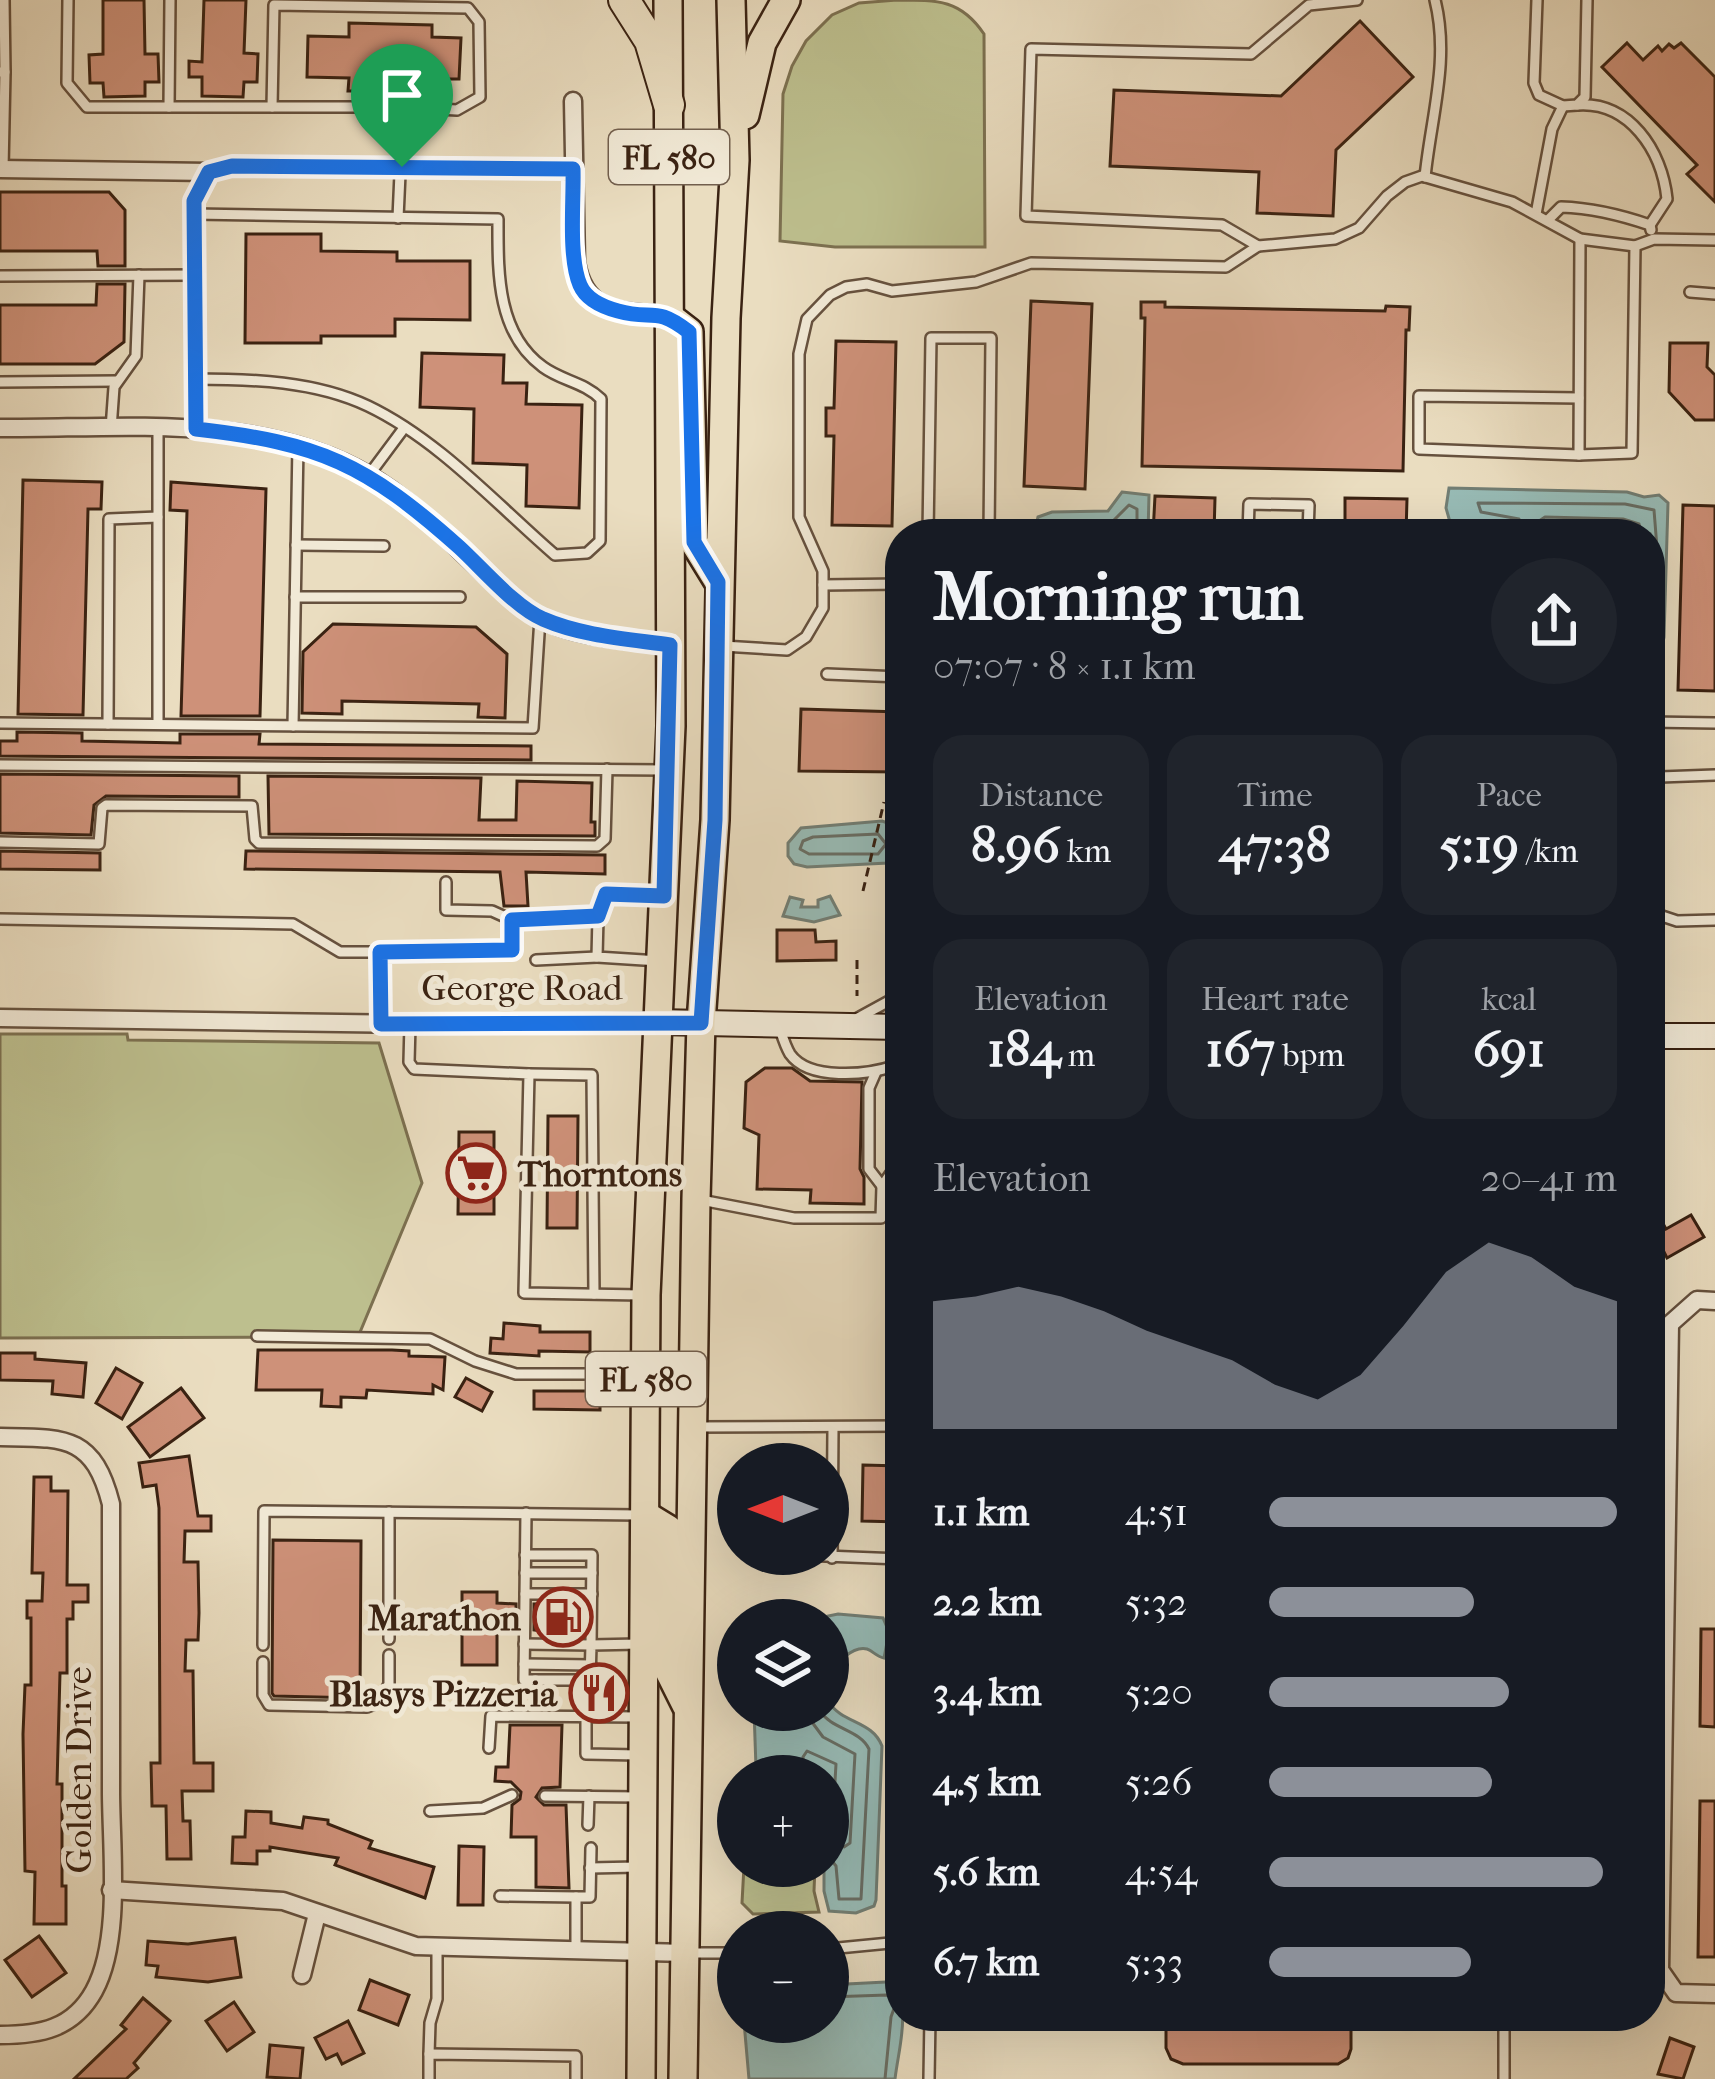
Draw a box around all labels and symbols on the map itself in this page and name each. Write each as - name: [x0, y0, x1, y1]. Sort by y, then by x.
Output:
- pin: [351, 44, 453, 167]
- road number: FL 580: [609, 130, 729, 184]
- street label: George Road: [421, 967, 623, 1009]
- supermarket icon: Thorntons: [445, 1142, 507, 1204]
- place label: Thorntons: [517, 1153, 682, 1195]
- road number: FL 580: [586, 1352, 706, 1406]
- north arrow: [717, 1443, 849, 1575]
- fuel station icon: Marathon: [532, 1586, 594, 1648]
- place label: Marathon: [368, 1597, 522, 1639]
- restaurant icon: Blasys Pizzeria: [568, 1662, 630, 1724]
- street label: Golden Drive: [58, 1666, 100, 1874]
- place label: Blasys Pizzeria: [329, 1673, 558, 1715]

